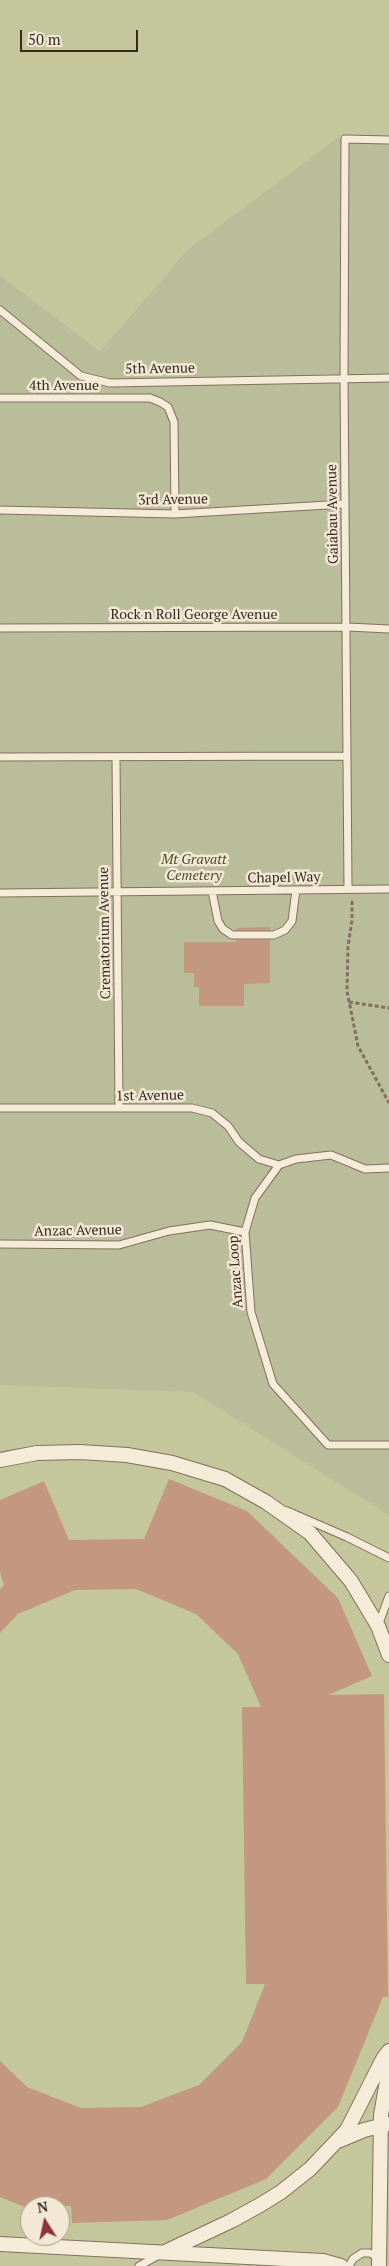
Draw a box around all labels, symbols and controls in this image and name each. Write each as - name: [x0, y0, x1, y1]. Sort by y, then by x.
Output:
- scale bar: [22, 20, 140, 52]
- text: 50 m: [28, 29, 61, 49]
- street label: 5th Avenue: [125, 360, 195, 378]
- street label: 4th Avenue: [29, 378, 99, 394]
- street label: Gaiabau Avenue: [324, 464, 342, 564]
- street label: 3rd Avenue: [138, 491, 208, 509]
- street label: Rock n Roll George Avenue: [111, 607, 277, 623]
- park label: Mt Gravatt Cemetery: [161, 852, 227, 884]
- street label: Crematorium Avenue: [95, 867, 115, 999]
- street label: Chapel Way: [247, 869, 321, 887]
- street label: 1st Avenue: [116, 1087, 184, 1105]
- street label: Anzac Avenue: [34, 1222, 122, 1240]
- street label: Anzac Loop: [225, 1235, 247, 1309]
- north arrow: [20, 2196, 70, 2246]
- text: N: [36, 2196, 49, 2217]

